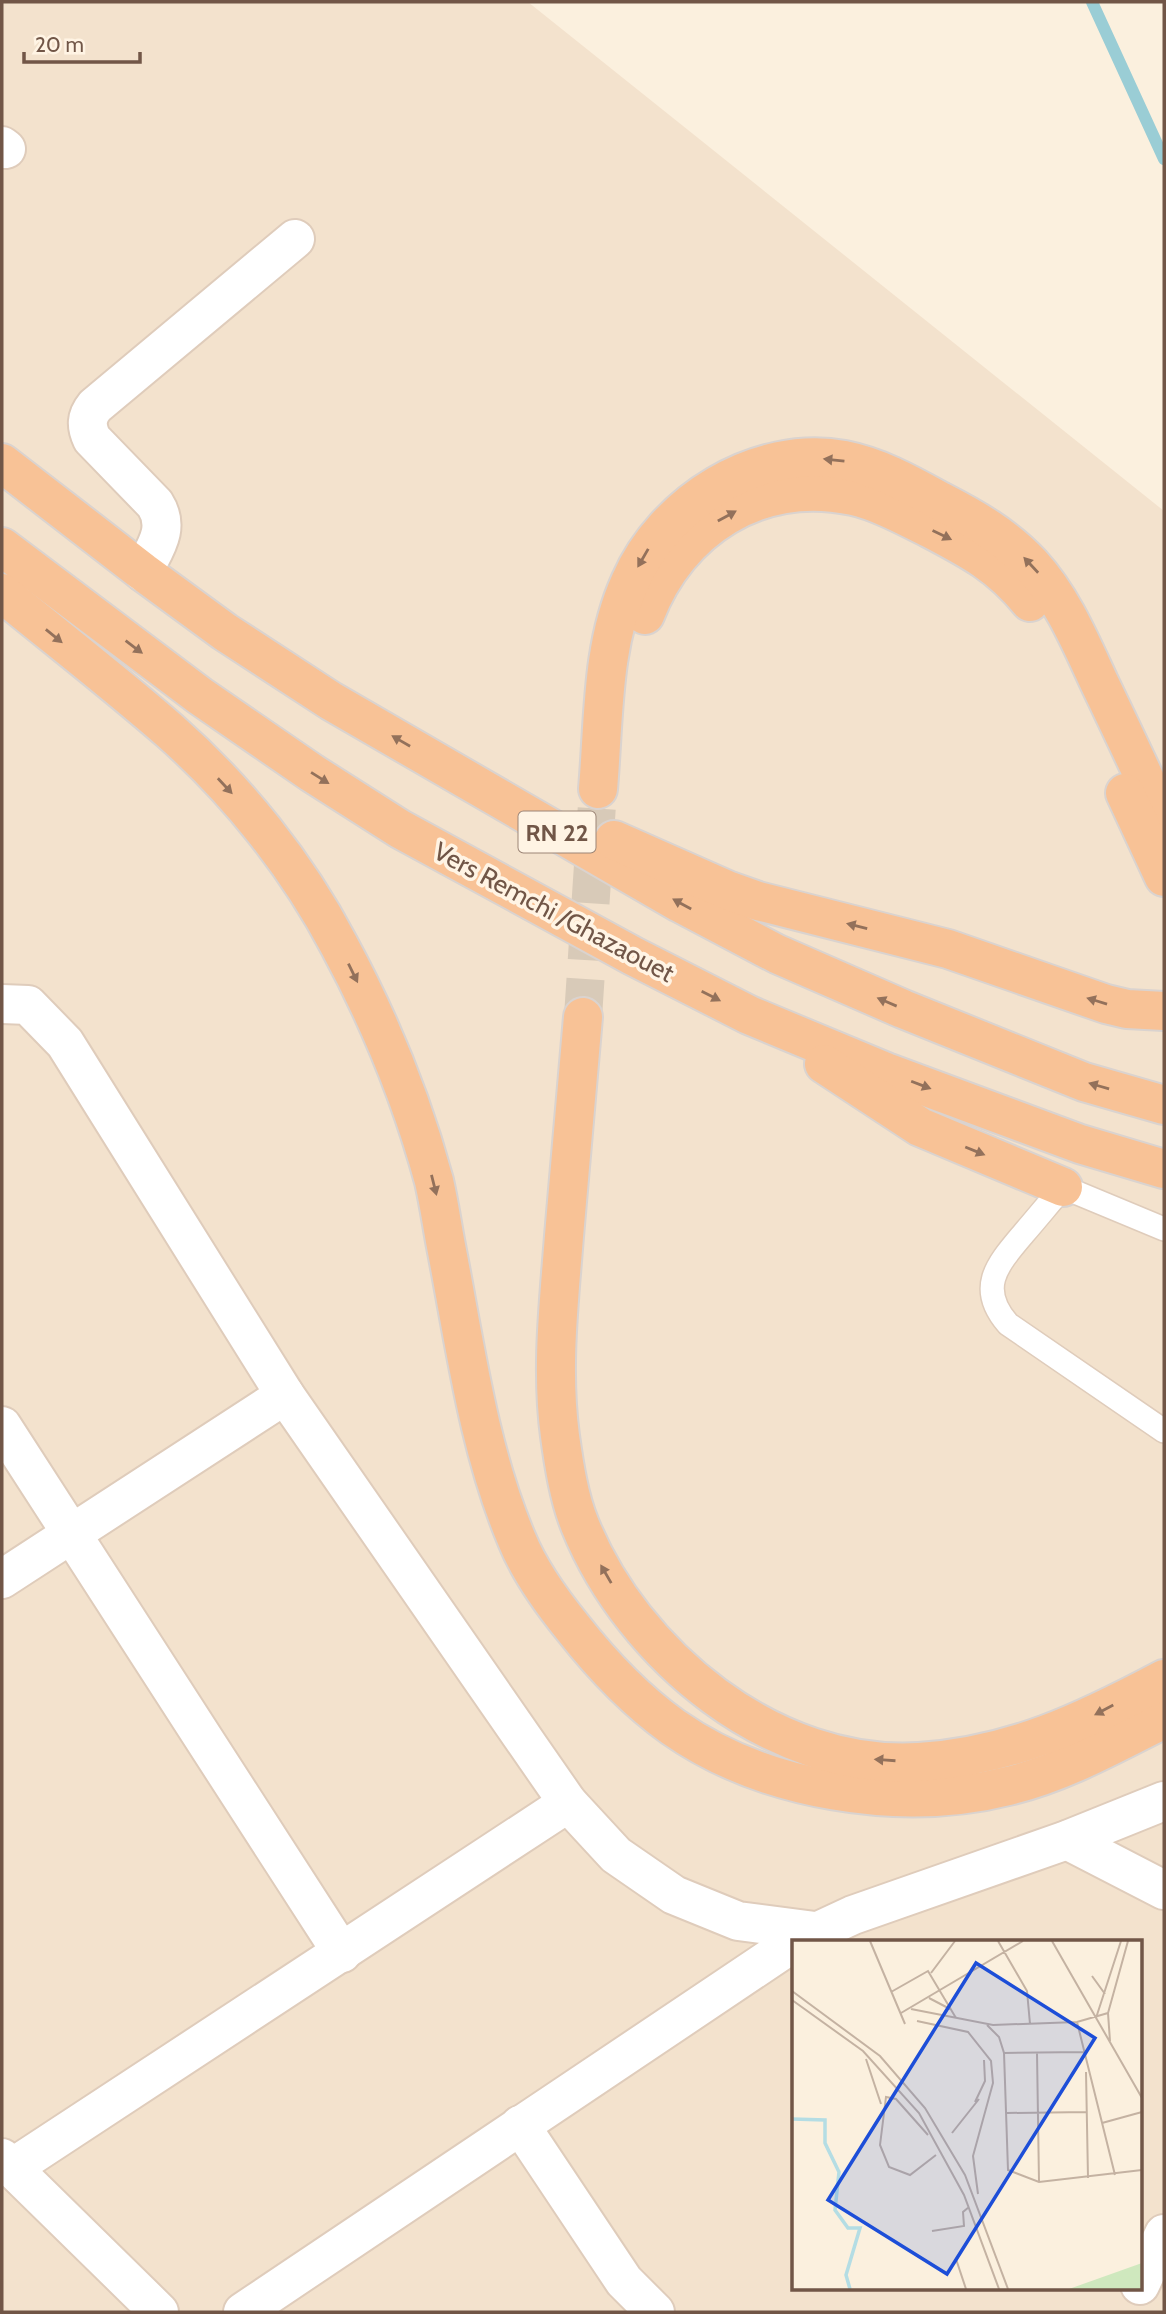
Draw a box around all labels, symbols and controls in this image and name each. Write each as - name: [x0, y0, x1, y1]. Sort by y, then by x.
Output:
- scale bar: [24, 21, 140, 65]
- text: 20 m: [35, 32, 84, 57]
- one-way arrow: [823, 454, 845, 465]
- one-way arrow: [718, 510, 737, 522]
- one-way arrow: [932, 529, 952, 540]
- one-way arrow: [637, 548, 649, 568]
- one-way arrow: [1024, 557, 1040, 574]
- one-way arrow: [46, 628, 63, 643]
- one-way arrow: [125, 640, 143, 654]
- one-way arrow: [391, 735, 410, 747]
- one-way arrow: [310, 772, 330, 785]
- one-way arrow: [217, 777, 233, 795]
- road number: RN 22: [518, 812, 596, 852]
- street label: Vers Remchi /Ghazaouet: [428, 835, 680, 989]
- one-way arrow: [672, 898, 692, 910]
- one-way arrow: [846, 920, 868, 931]
- one-way arrow: [348, 963, 359, 983]
- one-way arrow: [702, 989, 722, 1001]
- one-way arrow: [1087, 995, 1108, 1006]
- one-way arrow: [877, 996, 898, 1007]
- one-way arrow: [910, 1079, 931, 1090]
- one-way arrow: [1087, 1080, 1109, 1091]
- one-way arrow: [964, 1145, 985, 1156]
- one-way arrow: [429, 1174, 440, 1196]
- one-way arrow: [600, 1564, 612, 1583]
- one-way arrow: [1094, 1705, 1114, 1716]
- one-way arrow: [874, 1754, 896, 1765]
- inset map: [792, 1940, 1142, 2290]

